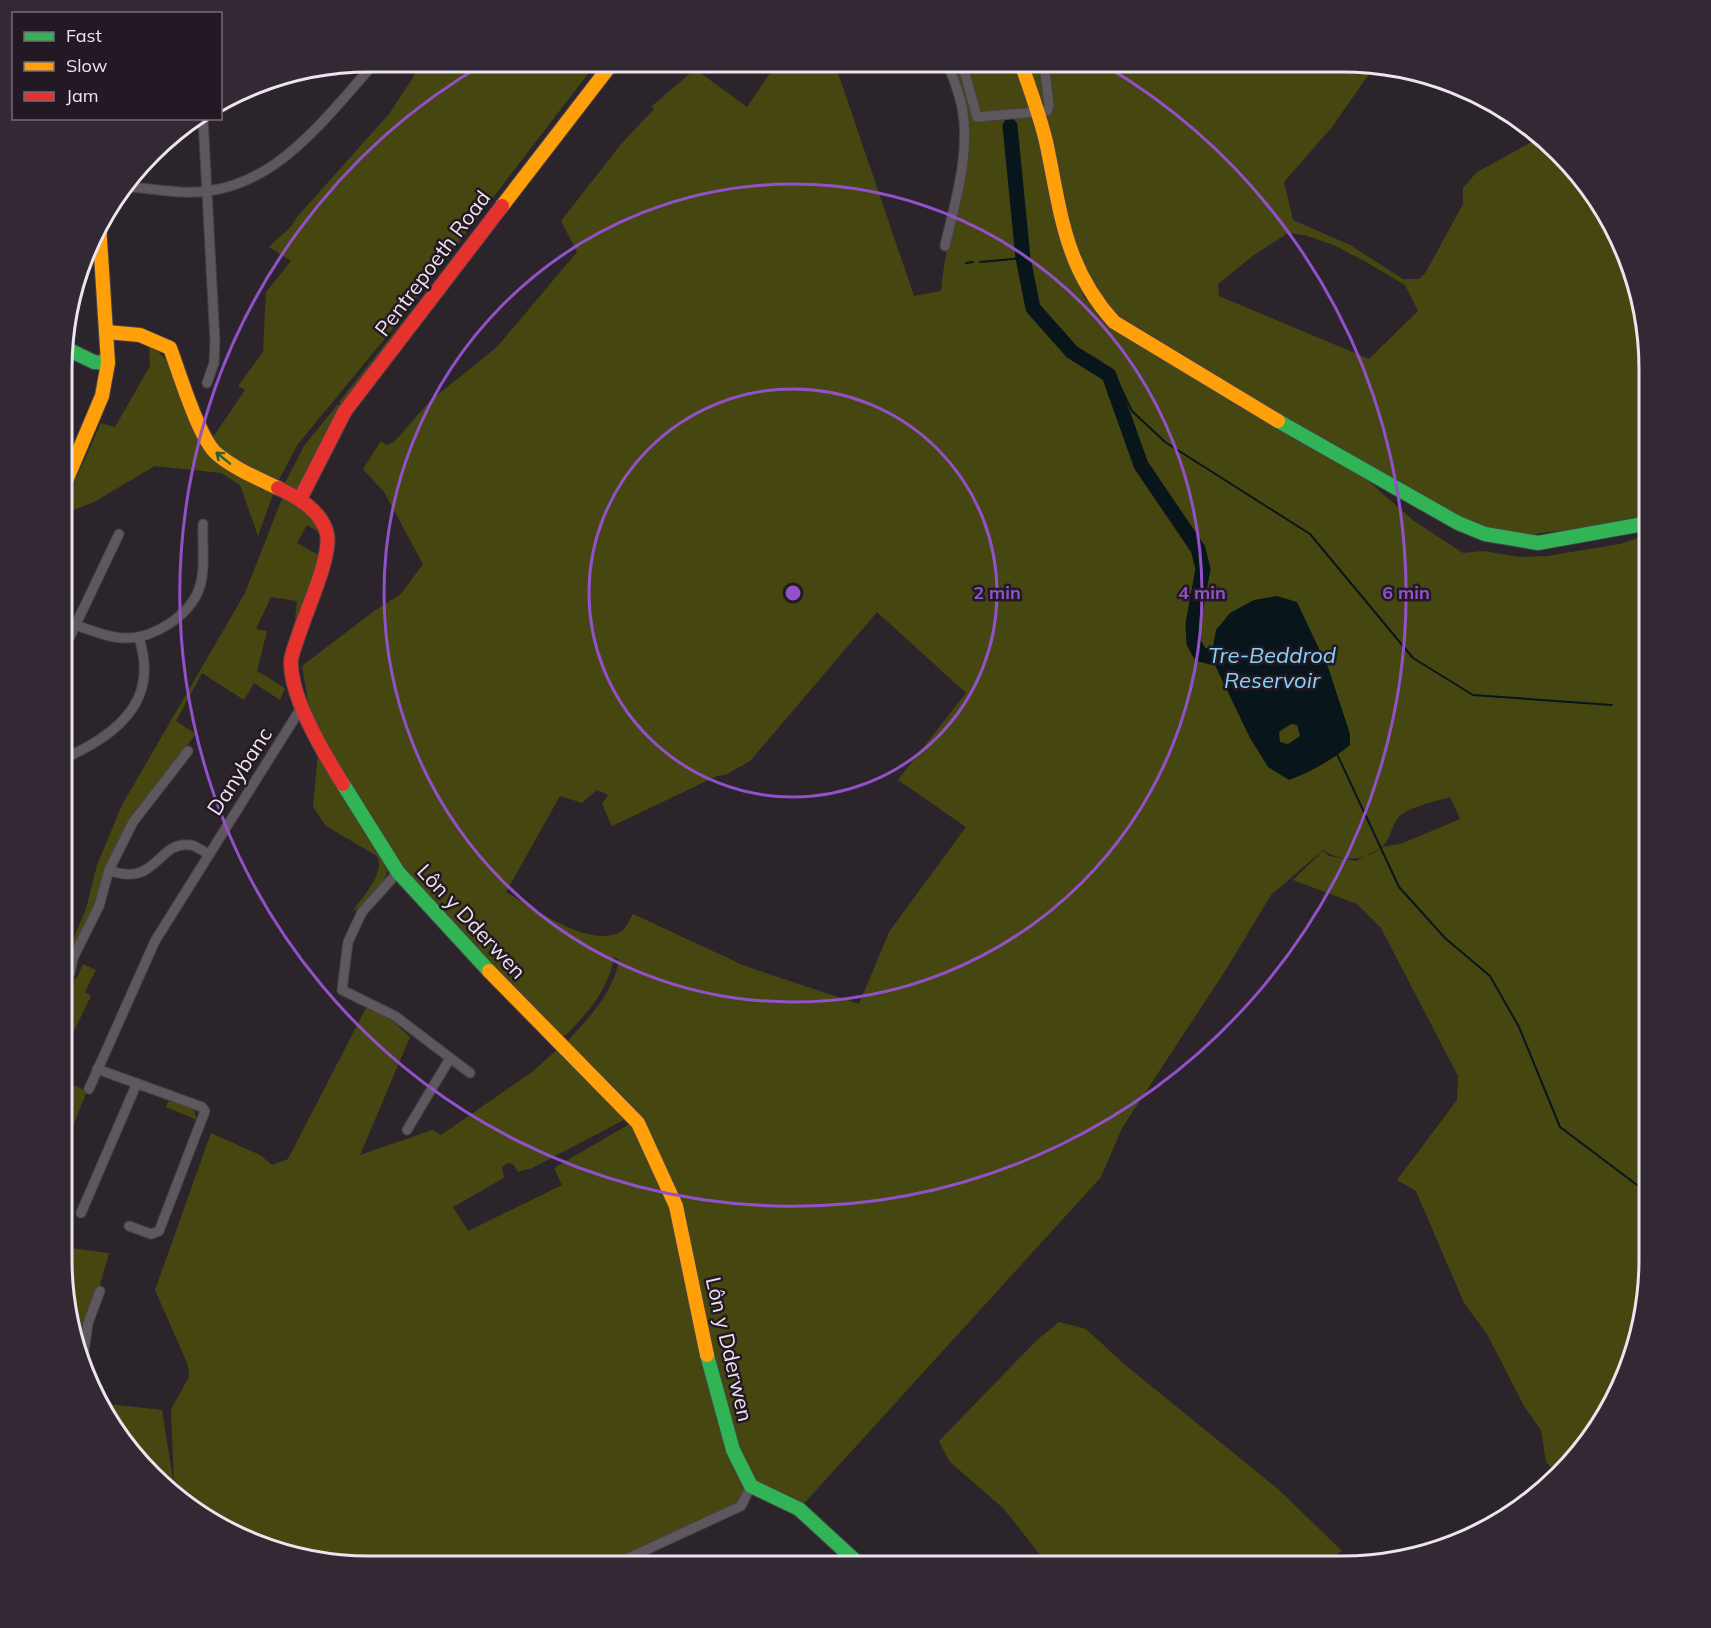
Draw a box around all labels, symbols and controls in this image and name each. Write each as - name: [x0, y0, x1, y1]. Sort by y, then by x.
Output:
- legend: [12, 12, 222, 120]
- text: Fast: [66, 24, 102, 47]
- text: Slow: [66, 54, 108, 77]
- text: Jam: [66, 84, 99, 107]
- street label: Pentrepoeth Road: [369, 185, 495, 341]
- one-way arrow: [216, 451, 231, 465]
- text: 2 min: [973, 581, 1021, 604]
- text: 4 min: [1178, 581, 1226, 604]
- text: 6 min: [1382, 581, 1430, 604]
- centre of rings: [783, 583, 803, 603]
- water label: Tre-Beddrod Reservoir: [1208, 641, 1337, 694]
- street label: Danybanc: [201, 722, 277, 820]
- street label: Lôn y Dderwen: [412, 858, 532, 984]
- street label: Lôn y Dderwen: [701, 1274, 759, 1424]

